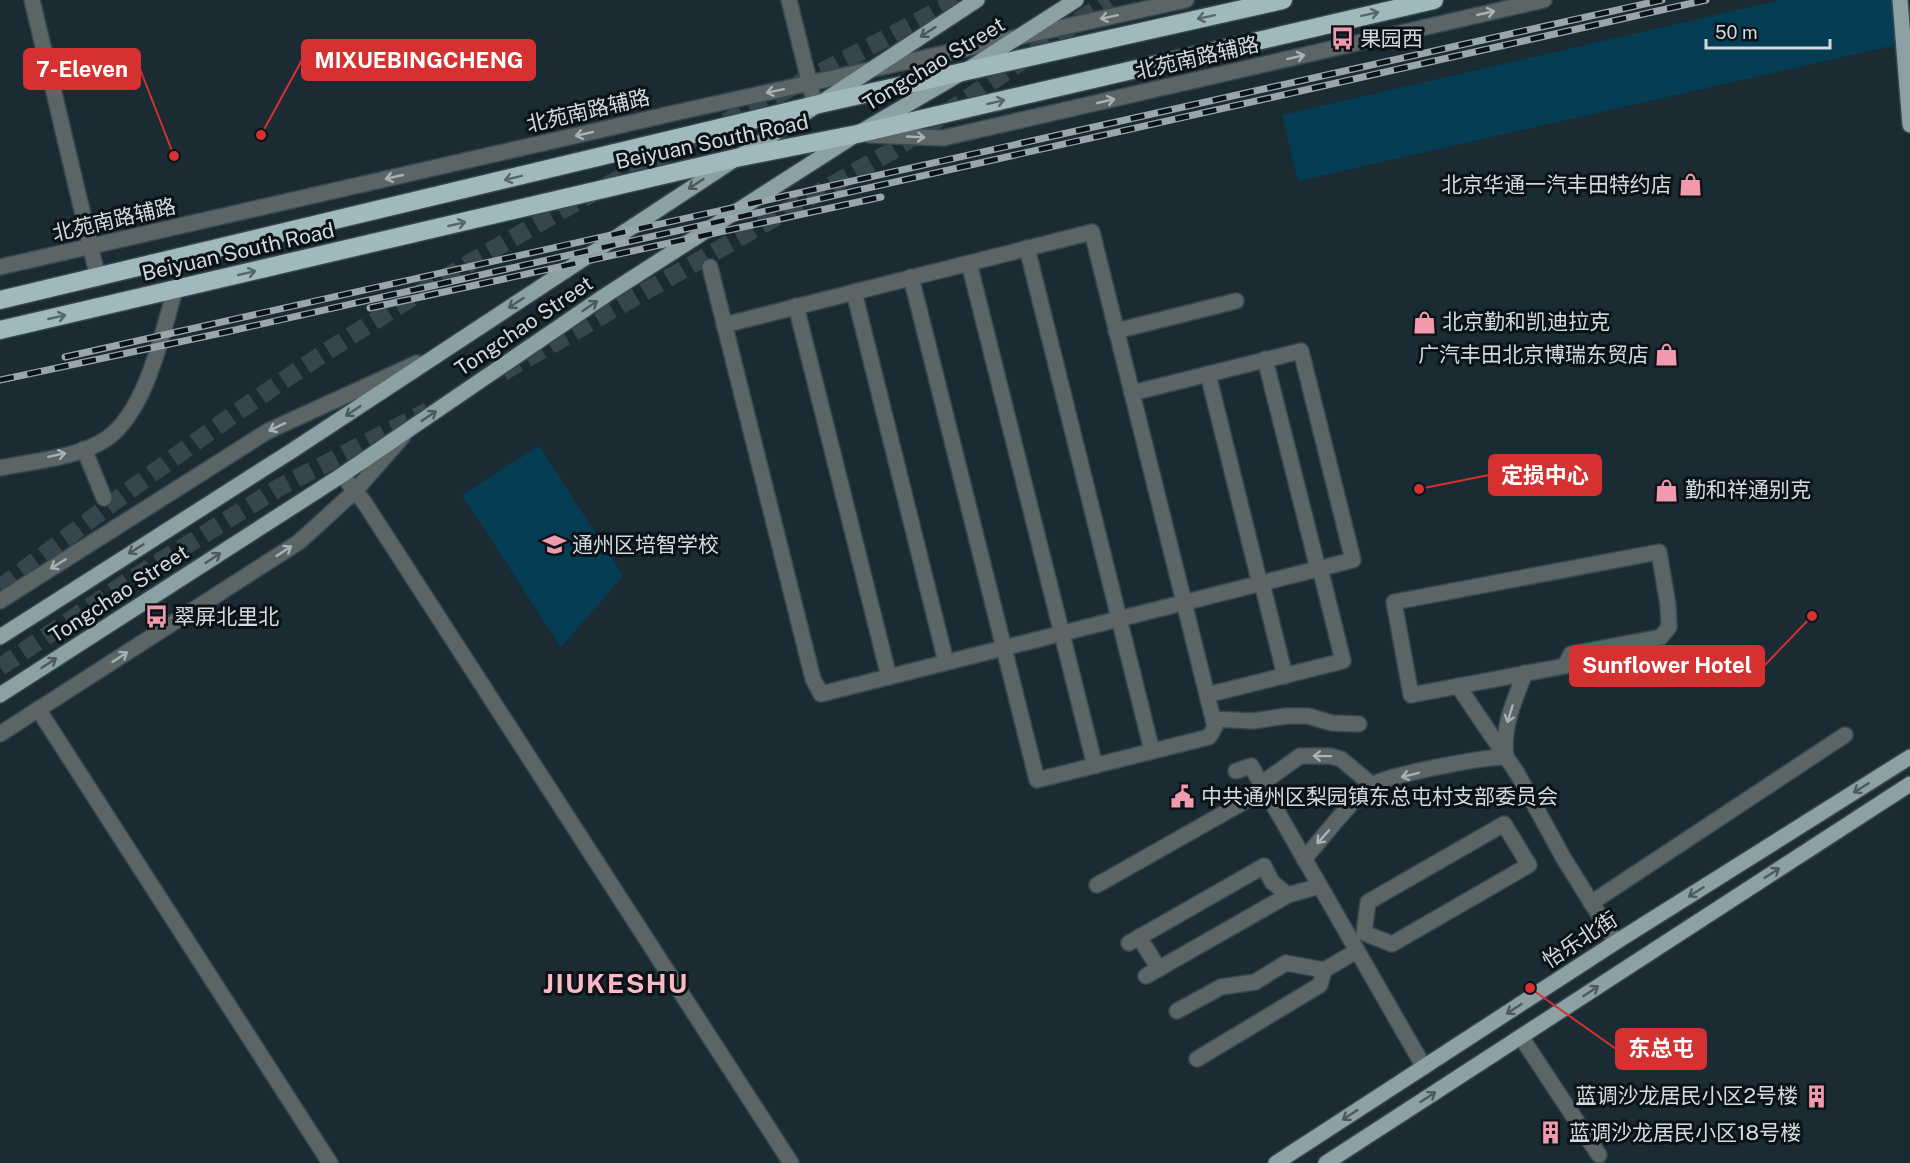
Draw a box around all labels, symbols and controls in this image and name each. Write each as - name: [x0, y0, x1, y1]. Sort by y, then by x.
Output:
- one-way arrow: [1477, 7, 1496, 19]
- one-way arrow: [1360, 8, 1379, 19]
- street label: Tongchao Street: [858, 11, 1009, 116]
- one-way arrow: [1099, 12, 1119, 23]
- one-way arrow: [1197, 12, 1216, 23]
- scale bar: [1706, 12, 1830, 50]
- text: 50 m: [1715, 22, 1758, 43]
- one-way arrow: [920, 26, 937, 38]
- bus stop icon: 果园西: [1329, 26, 1355, 52]
- place label: 果园西: [1360, 26, 1423, 51]
- street label: 北苑南路辅路: [1133, 31, 1261, 84]
- callout: MIXUEBINGCHENG: [302, 40, 535, 80]
- text: MIXUEBINGCHENG: [314, 47, 524, 73]
- callout: 7-Eleven: [24, 49, 140, 89]
- one-way arrow: [1286, 51, 1306, 62]
- text: 7-Eleven: [36, 56, 128, 82]
- street label: 北苑南路辅路: [524, 84, 652, 137]
- one-way arrow: [765, 85, 784, 97]
- one-way arrow: [1097, 94, 1116, 106]
- one-way arrow: [986, 95, 1005, 107]
- street label: Beiyuan South Road: [613, 109, 811, 174]
- one-way arrow: [575, 128, 594, 140]
- one-way arrow: [905, 131, 925, 142]
- one-way arrow: [385, 172, 404, 184]
- one-way arrow: [504, 172, 523, 184]
- place label: 北京华通一汽丰田特约店: [1441, 172, 1672, 197]
- shop icon: 北京华通一汽丰田特约店: [1677, 172, 1703, 198]
- one-way arrow: [689, 178, 705, 190]
- street label: 北苑南路辅路: [50, 193, 178, 246]
- street label: Beiyuan South Road: [139, 217, 337, 286]
- one-way arrow: [448, 217, 467, 229]
- one-way arrow: [237, 267, 256, 279]
- street label: Tongchao Street: [450, 270, 597, 381]
- one-way arrow: [508, 297, 525, 309]
- one-way arrow: [581, 300, 598, 312]
- shop icon: 北京勤和凯迪拉克: [1411, 309, 1437, 335]
- place label: 北京勤和凯迪拉克: [1442, 309, 1610, 334]
- one-way arrow: [47, 311, 66, 322]
- place label: 广汽丰田北京博瑞东贸店: [1418, 342, 1649, 367]
- shop icon: 广汽丰田北京博瑞东贸店: [1654, 342, 1680, 368]
- one-way arrow: [345, 404, 362, 417]
- one-way arrow: [420, 410, 437, 422]
- one-way arrow: [268, 422, 286, 433]
- one-way arrow: [47, 449, 66, 461]
- callout: 定损中心: [1489, 455, 1601, 495]
- text: 定损中心: [1501, 462, 1589, 488]
- shop icon: 勤和祥通别克: [1654, 477, 1680, 503]
- place label: 勤和祥通别克: [1685, 477, 1811, 502]
- school or university icon: 通州区培智学校: [541, 532, 567, 558]
- place label: 通州区培智学校: [572, 532, 719, 557]
- street label: Tongchao Street: [44, 539, 193, 648]
- one-way arrow: [128, 543, 144, 555]
- one-way arrow: [275, 545, 292, 557]
- one-way arrow: [204, 551, 221, 563]
- one-way arrow: [50, 558, 67, 570]
- bus stop icon: 翠屏北里北: [143, 604, 169, 630]
- place label: 翠屏北里北: [174, 604, 279, 629]
- callout: Sunflower Hotel: [1570, 646, 1764, 686]
- one-way arrow: [111, 650, 128, 662]
- text: Sunflower Hotel: [1582, 652, 1752, 678]
- one-way arrow: [40, 657, 57, 669]
- one-way arrow: [1504, 704, 1515, 723]
- one-way arrow: [1313, 750, 1333, 762]
- one-way arrow: [1401, 769, 1420, 781]
- one-way arrow: [1852, 781, 1869, 794]
- public building icon: 中共通州区梨园镇东总屯村支部委员会: [1170, 784, 1196, 810]
- place label: 中共通州区梨园镇东总屯村支部委员会: [1201, 784, 1558, 809]
- one-way arrow: [1316, 829, 1330, 844]
- one-way arrow: [1763, 867, 1780, 879]
- one-way arrow: [1687, 885, 1704, 898]
- street label: 怡乐北街: [1538, 906, 1622, 973]
- district label: JIUKESHU: [543, 967, 689, 999]
- one-way arrow: [1582, 984, 1599, 996]
- one-way arrow: [1506, 1003, 1523, 1015]
- callout: 东总屯: [1616, 1029, 1706, 1069]
- text: 东总屯: [1628, 1035, 1694, 1061]
- place label: 蓝调沙龙居民小区2号楼: [1575, 1083, 1798, 1108]
- building icon: 蓝调沙龙居民小区2号楼: [1803, 1083, 1829, 1109]
- one-way arrow: [1419, 1091, 1435, 1103]
- one-way arrow: [1342, 1109, 1359, 1121]
- building icon: 蓝调沙龙居民小区18号楼: [1538, 1120, 1564, 1146]
- place label: 蓝调沙龙居民小区18号楼: [1569, 1120, 1801, 1145]

